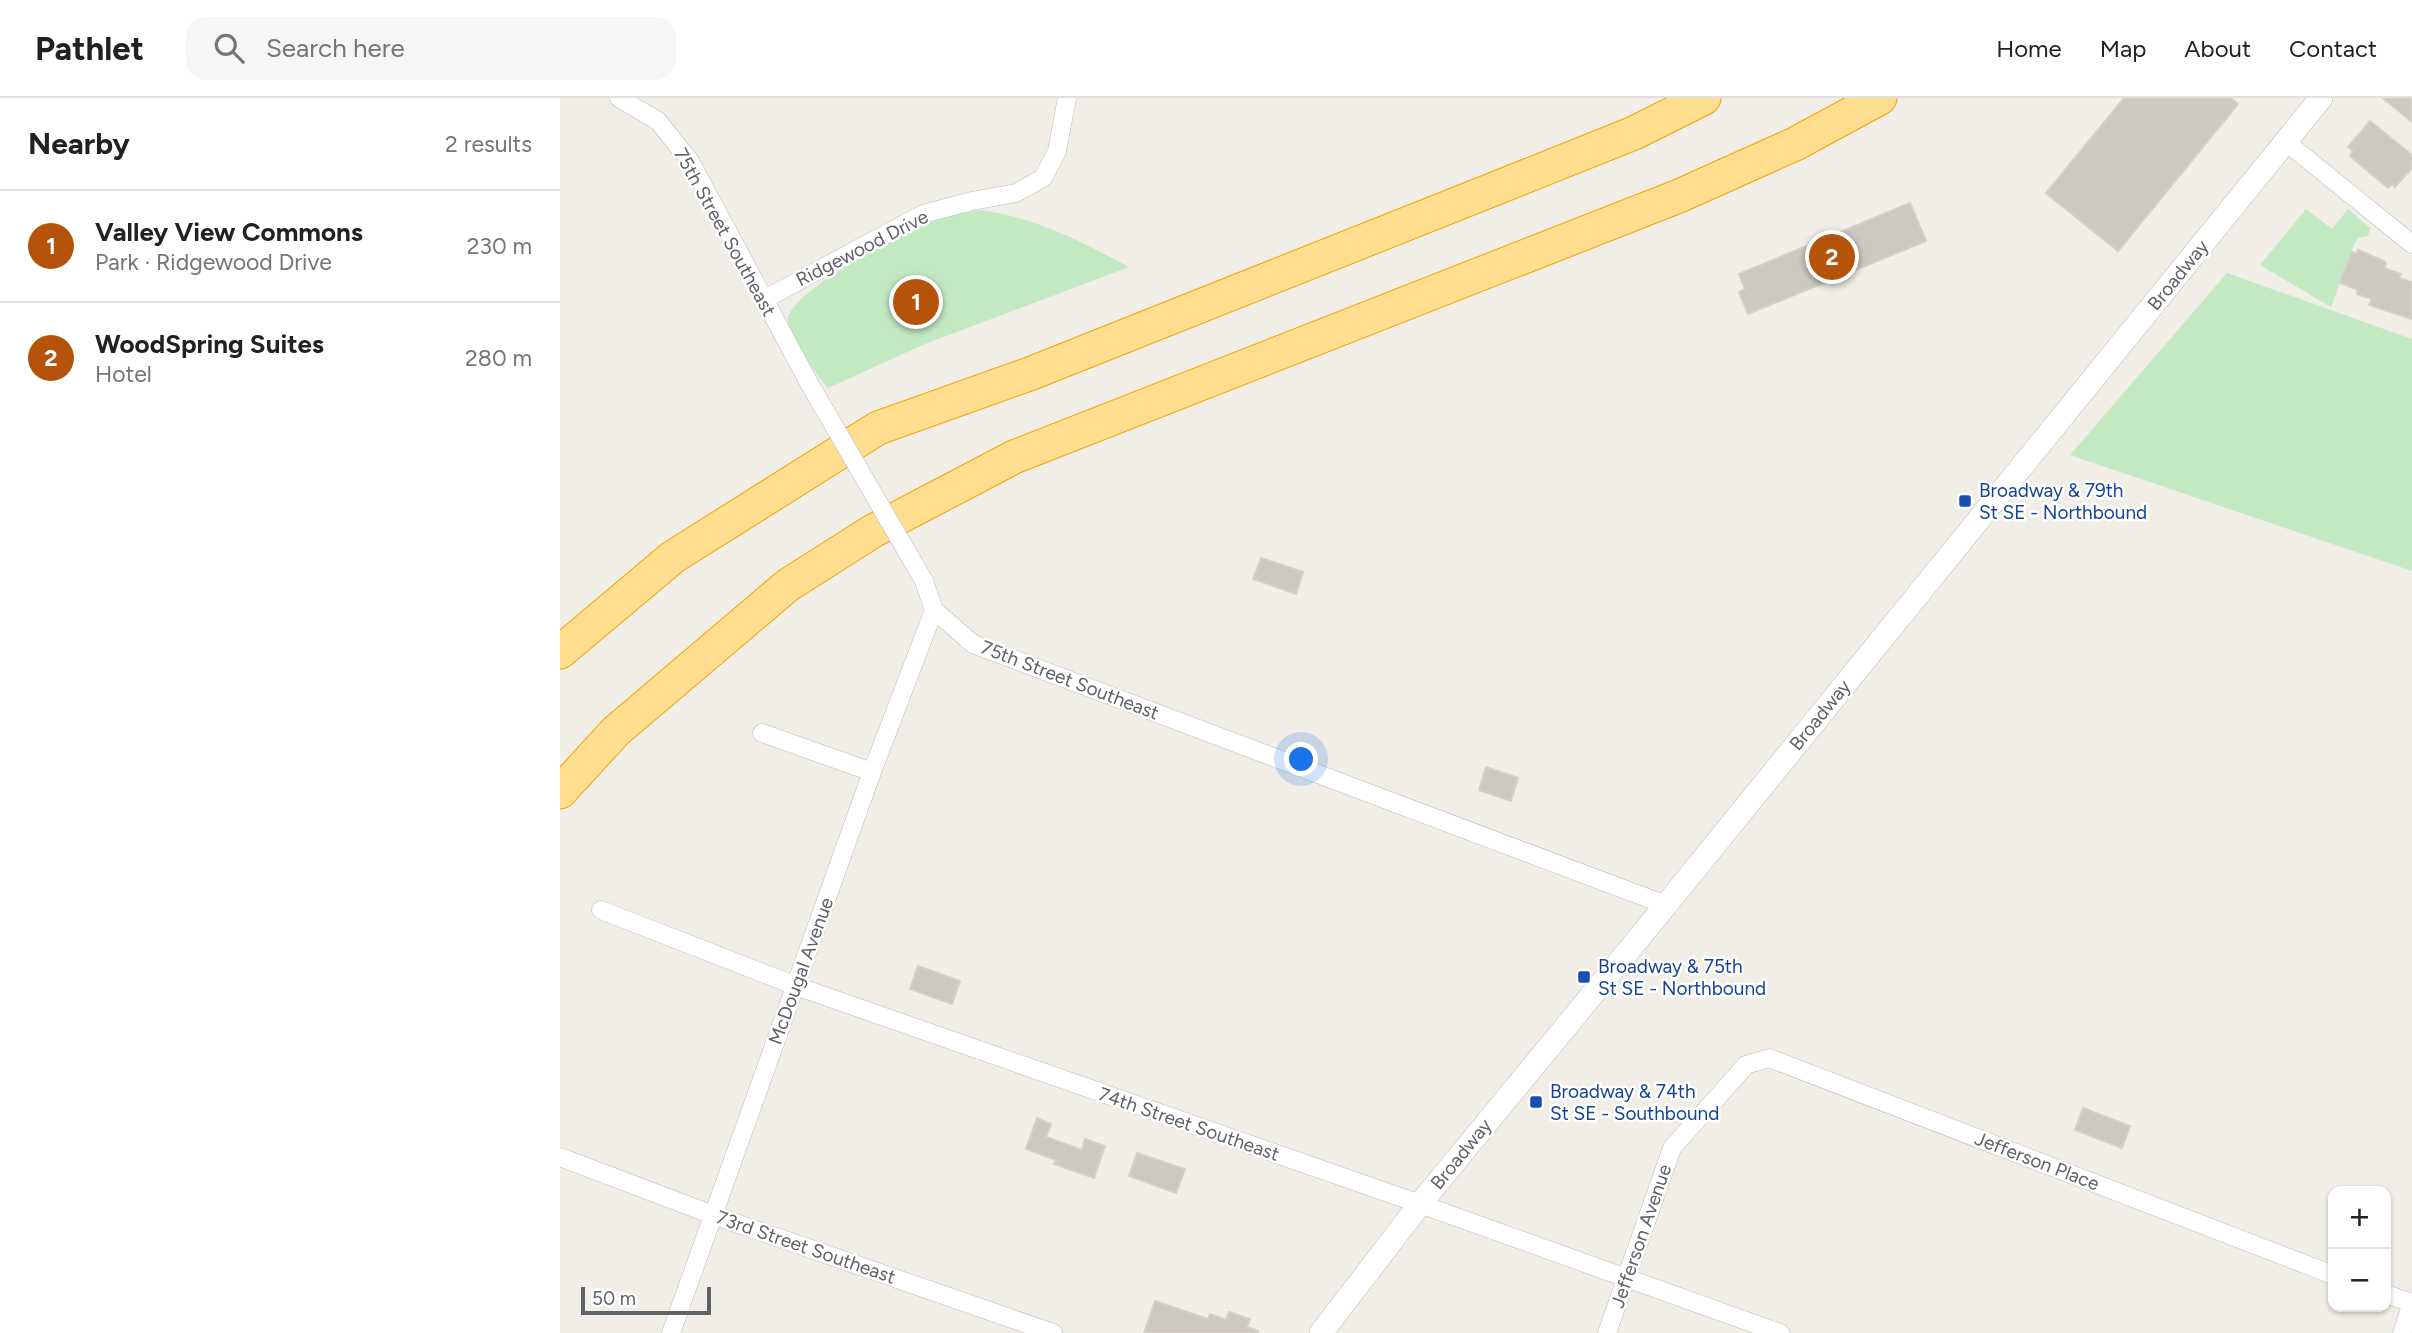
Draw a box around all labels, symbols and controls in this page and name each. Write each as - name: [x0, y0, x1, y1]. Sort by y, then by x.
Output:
- search box: [186, 17, 676, 80]
- text: Pathlet: [35, 29, 144, 68]
- icon: search: [210, 29, 248, 67]
- text: Search here: [266, 32, 405, 64]
- text: Home: [1996, 34, 2062, 63]
- text: Map: [2100, 34, 2146, 63]
- text: About: [2184, 34, 2251, 63]
- text: Contact: [2289, 34, 2377, 63]
- text: Nearby: [28, 125, 130, 162]
- text: 2 results: [445, 130, 532, 158]
- street label: 75th Street Southeast: [669, 144, 781, 320]
- street label: Ridgewood Drive: [792, 205, 932, 291]
- text: Valley View Commons: [95, 216, 363, 248]
- pin: 2: [1809, 231, 1855, 283]
- text: 1: [46, 232, 56, 260]
- text: 230 m: [467, 232, 532, 260]
- street label: Broadway: [2143, 235, 2213, 315]
- text: Park · Ridgewood Drive: [95, 248, 332, 276]
- pin: 1: [893, 276, 939, 328]
- text: WoodSpring Suites: [95, 328, 324, 360]
- text: 2: [44, 344, 58, 372]
- text: 280 m: [465, 344, 532, 372]
- text: Hotel: [95, 360, 152, 388]
- place label: Broadway & 79th St SE - Northbound: [1979, 479, 2147, 524]
- marker: Broadway & 79th St SE - Northbound: [1957, 493, 1973, 509]
- street label: 75th Street Southeast: [978, 635, 1162, 725]
- street label: Broadway: [1785, 675, 1855, 755]
- your location: [1284, 742, 1318, 776]
- street label: McDougal Avenue: [764, 894, 838, 1048]
- place label: Broadway & 75th St SE - Northbound: [1598, 955, 1766, 1000]
- marker: Broadway & 75th St SE - Northbound: [1576, 969, 1592, 985]
- place label: Broadway & 74th St SE - Southbound: [1550, 1080, 1719, 1125]
- street label: 74th Street Southeast: [1096, 1082, 1282, 1166]
- marker: Broadway & 74th St SE - Southbound: [1528, 1094, 1544, 1110]
- street label: Broadway: [1426, 1114, 1496, 1194]
- street label: Jefferson Place: [1971, 1127, 2103, 1195]
- street label: Jefferson Avenue: [1606, 1161, 1676, 1311]
- map controls: [2328, 1186, 2391, 1312]
- button: +: [2328, 1186, 2391, 1249]
- street label: 73rd Street Southeast: [713, 1206, 899, 1288]
- button: −: [2328, 1249, 2391, 1312]
- scale bar: [581, 1284, 710, 1316]
- text: 50 m: [592, 1287, 636, 1310]

